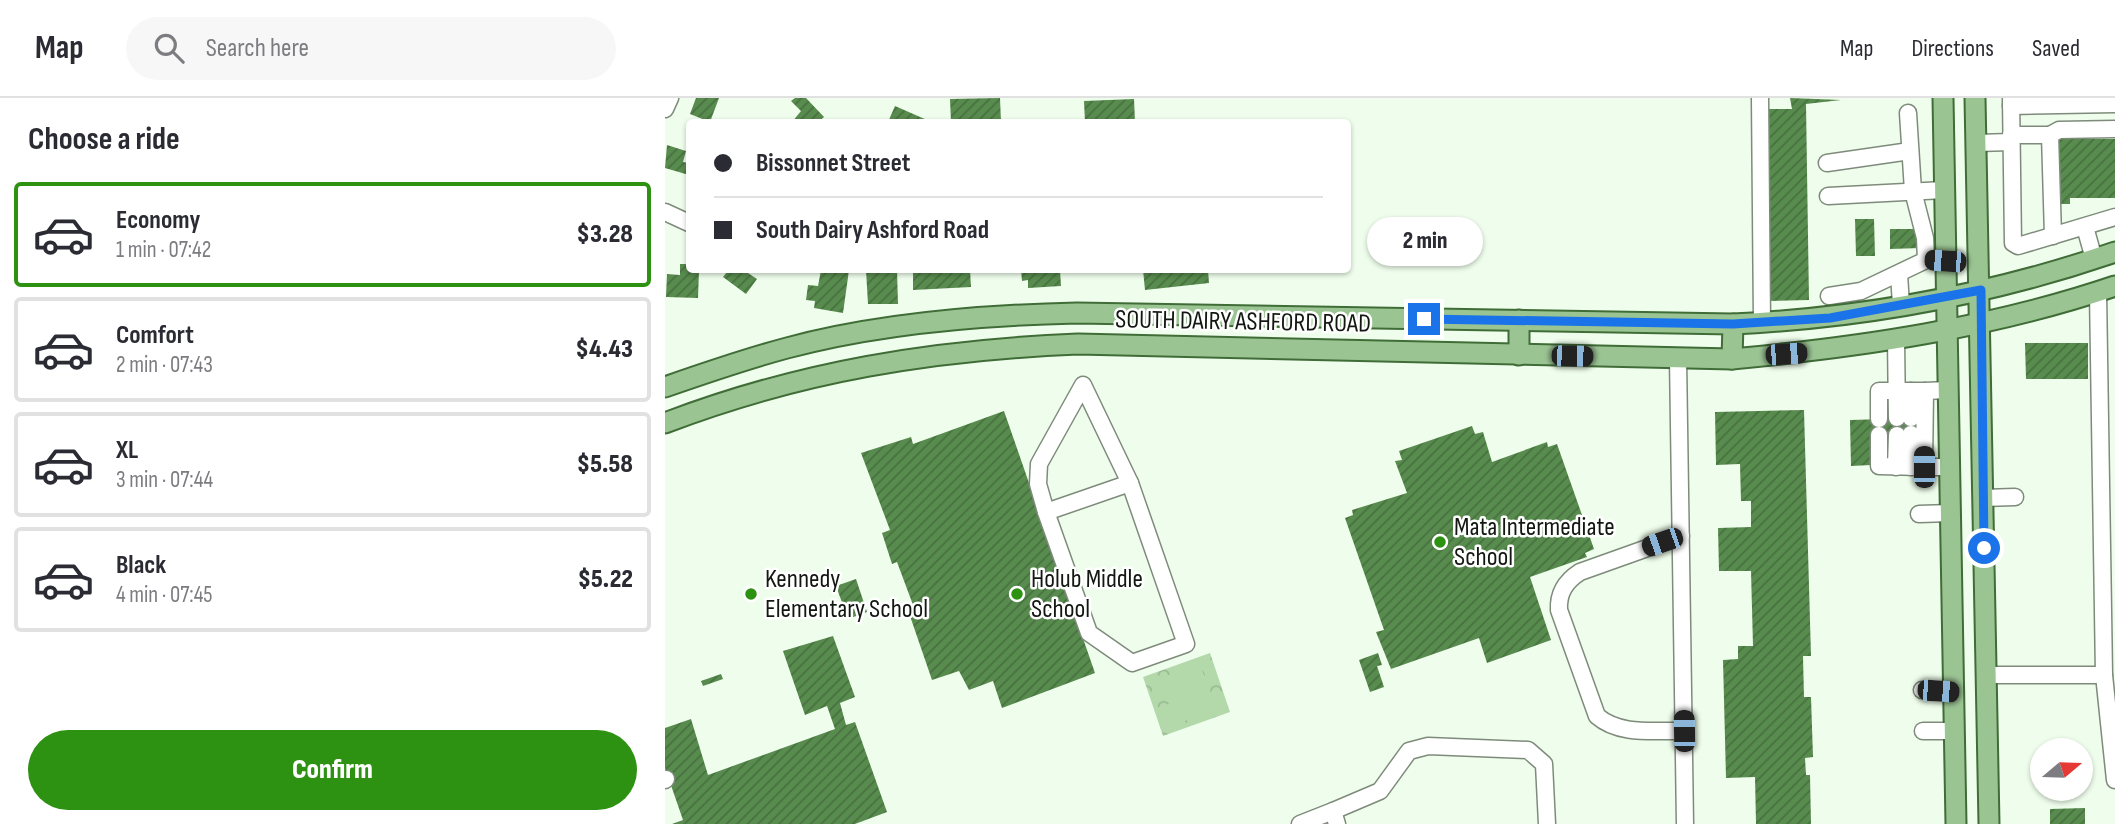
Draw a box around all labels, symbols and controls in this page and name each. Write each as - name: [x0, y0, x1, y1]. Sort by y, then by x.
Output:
- search box: [126, 17, 616, 80]
- text: Map: [35, 28, 84, 68]
- icon: search: [150, 29, 188, 67]
- text: Search here: [206, 33, 309, 64]
- text: Map: [1840, 34, 1873, 63]
- text: Directions: [1911, 34, 1994, 63]
- text: Saved: [2032, 34, 2080, 63]
- text: Choose a ride: [28, 120, 180, 159]
- text: Bissonnet Street: [756, 148, 910, 179]
- icon: car: [32, 203, 95, 266]
- text: Economy: [116, 205, 200, 236]
- text: South Dairy Ashford Road: [756, 215, 989, 246]
- callout: 2 min: [1366, 218, 1482, 266]
- text: $3.28: [576, 219, 633, 250]
- text: 2 min: [1403, 227, 1447, 255]
- text: 1 min · 07:42: [116, 236, 211, 264]
- car: [1924, 249, 1967, 273]
- route end: [1408, 303, 1440, 335]
- street label: SOUTH DAIRY ASHFORD ROAD: [1115, 304, 1371, 340]
- icon: car: [32, 318, 95, 381]
- text: Comfort: [116, 320, 194, 351]
- text: $4.43: [576, 334, 633, 365]
- car: [1765, 342, 1808, 366]
- car: [1551, 345, 1594, 367]
- text: 2 min · 07:43: [116, 351, 213, 379]
- icon: car: [32, 433, 95, 496]
- text: XL: [116, 435, 138, 466]
- car: [1914, 446, 1935, 488]
- text: $5.58: [577, 449, 633, 480]
- text: 3 min · 07:44: [116, 466, 213, 494]
- place label: Mata Intermediate School: [1454, 512, 1615, 573]
- car: [1639, 525, 1686, 559]
- route start: [1968, 532, 2000, 564]
- marker: Mata Intermediate School: [1432, 534, 1448, 550]
- icon: car: [32, 548, 95, 611]
- text: Black: [116, 550, 166, 581]
- text: $5.22: [578, 564, 633, 595]
- place label: Kennedy Elementary School: [765, 564, 928, 625]
- place label: Holub Middle School: [1031, 564, 1143, 625]
- text: 4 min · 07:45: [116, 581, 213, 609]
- marker: Kennedy Elementary School: [743, 586, 759, 602]
- marker: Holub Middle School: [1009, 586, 1025, 602]
- car: [1917, 679, 1960, 703]
- car: [1674, 710, 1695, 752]
- button: Confirm: [28, 730, 637, 810]
- north arrow: [2030, 738, 2093, 802]
- map controls: [2030, 738, 2093, 801]

